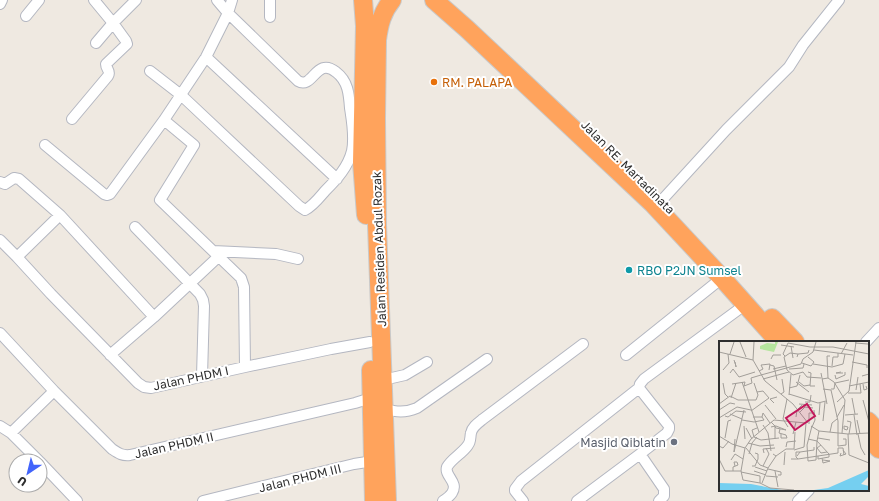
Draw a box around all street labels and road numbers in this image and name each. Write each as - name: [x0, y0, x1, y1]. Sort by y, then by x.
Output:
- street label: Jalan RE. Martadinata: [578, 117, 678, 217]
- street label: Jalan Residen Abdul Rozak: [369, 171, 389, 327]
- street label: Jalan PHDM I: [152, 363, 230, 393]
- street label: Jalan PHDM II: [133, 429, 215, 461]
- street label: Jalan PHDM III: [257, 461, 343, 495]

